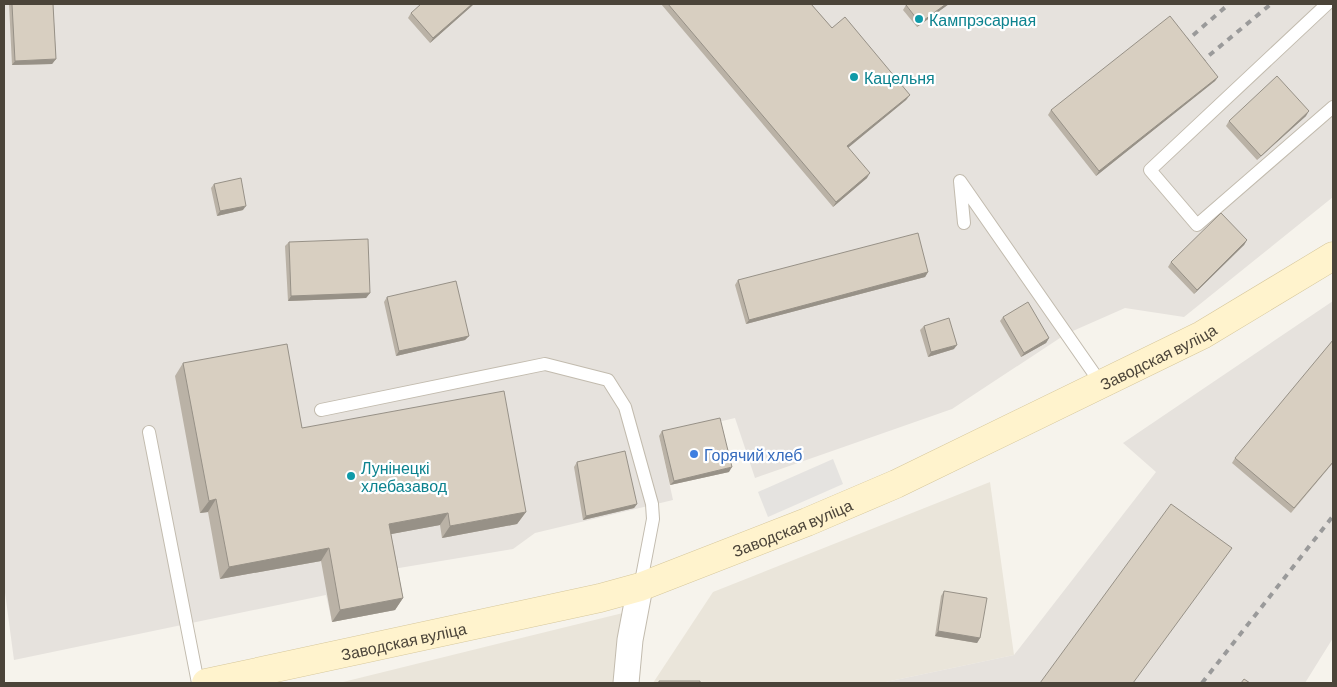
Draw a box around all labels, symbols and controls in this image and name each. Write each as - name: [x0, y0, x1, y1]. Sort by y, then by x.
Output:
- place label: Кампрэсарная: [929, 10, 1036, 29]
- marker: Кампрэсарная: [913, 13, 925, 25]
- place label: Кацельня: [864, 68, 935, 87]
- marker: Кацельня: [848, 71, 860, 83]
- street label: Заводская вуліца: [1096, 319, 1220, 393]
- place label: Горячий хлеб: [704, 445, 803, 464]
- marker: Горячий хлеб: [688, 448, 700, 460]
- place label: Лунінецкі хлебазавод: [361, 458, 448, 495]
- marker: Лунінецкі хлебазавод: [345, 470, 357, 482]
- street label: Заводская вуліца: [729, 494, 855, 560]
- street label: Заводская вуліца: [339, 618, 468, 663]

